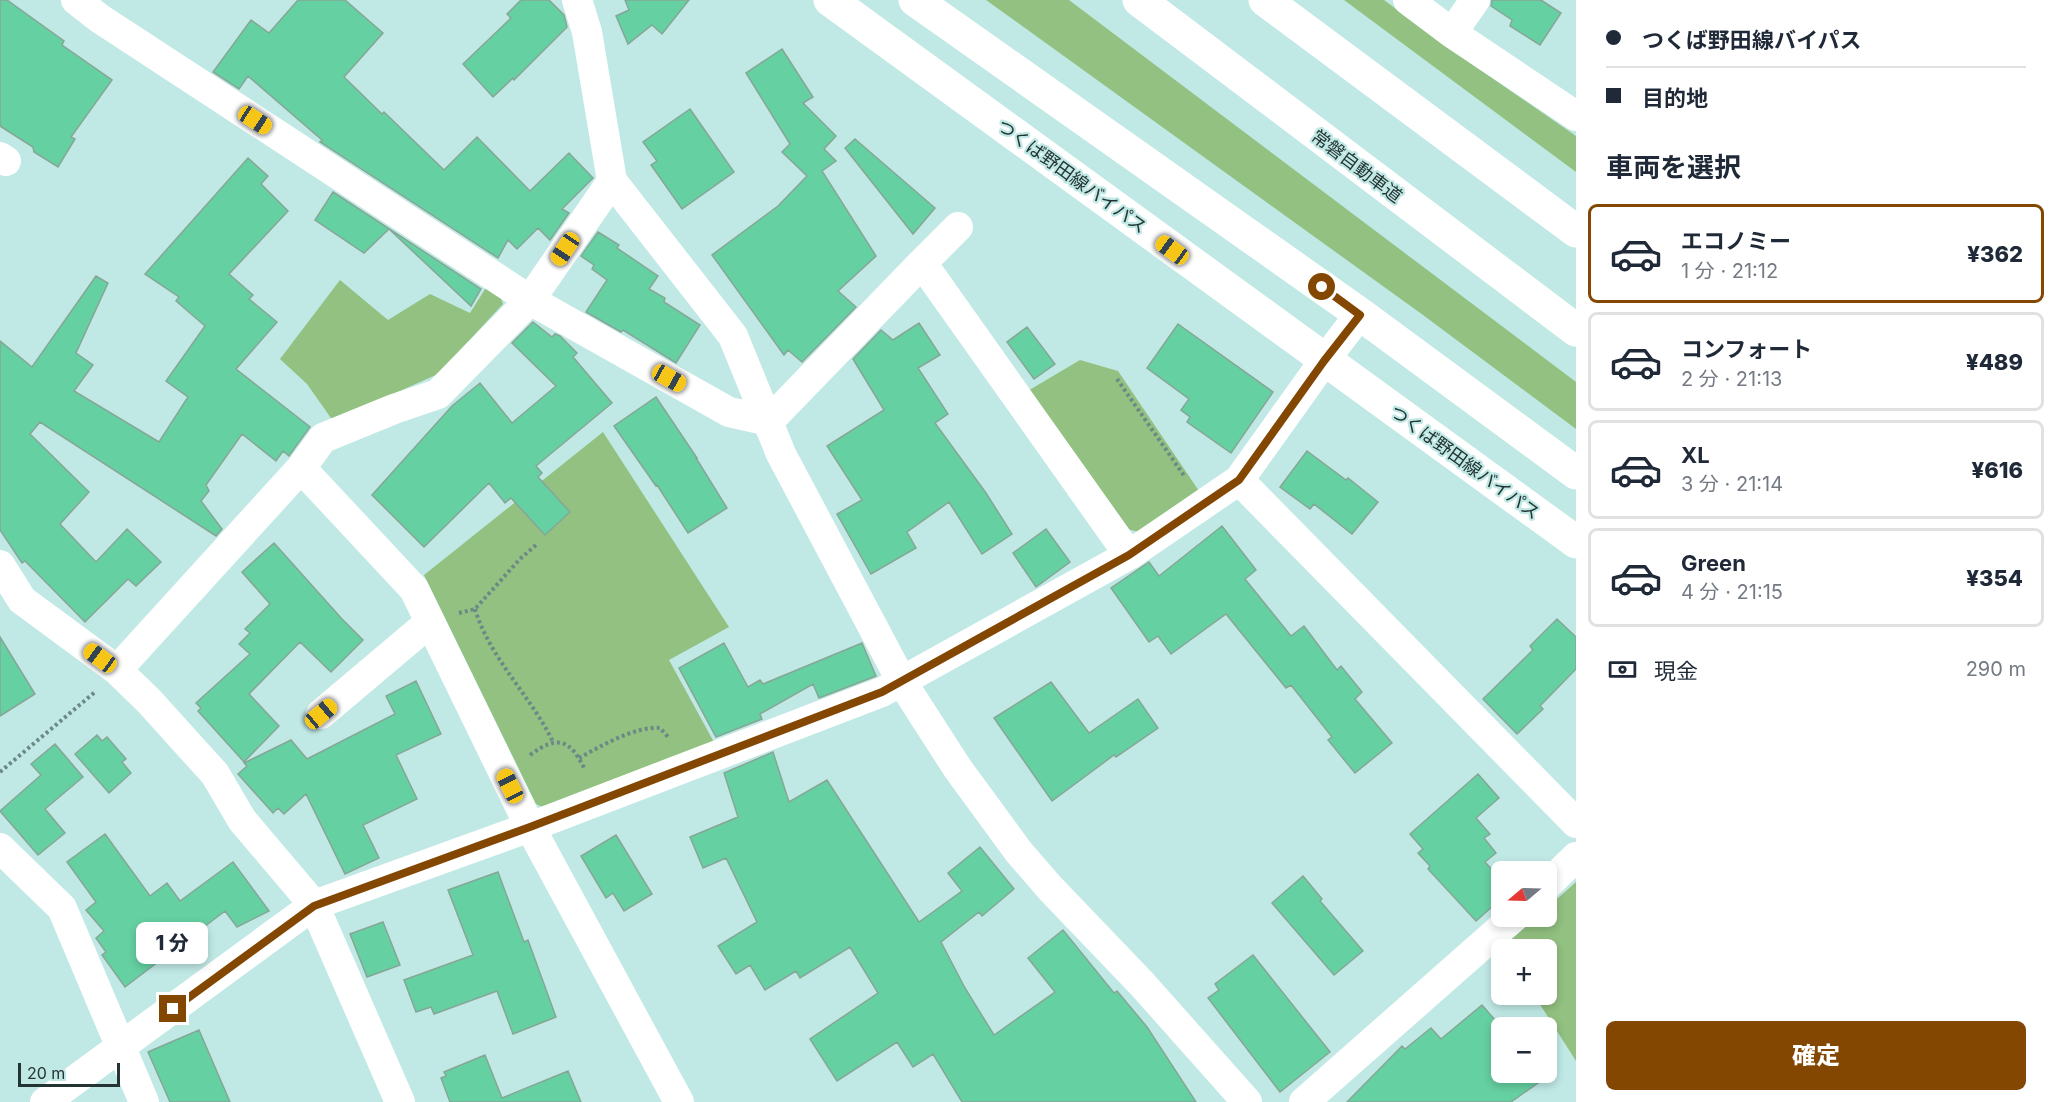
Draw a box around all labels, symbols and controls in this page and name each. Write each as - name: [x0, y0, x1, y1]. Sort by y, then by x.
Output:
- text: つくば野田線バイパス: [1642, 27, 1862, 53]
- text: 目的地: [1642, 85, 1708, 111]
- car: [235, 103, 275, 137]
- street label: つくば野田線バイパス: [993, 115, 1151, 237]
- street label: 常磐自動車道: [1308, 125, 1406, 207]
- text: 車両を選択: [1606, 151, 1741, 184]
- icon: car: [1609, 227, 1663, 281]
- text: エコノミー: [1681, 228, 1791, 254]
- car: [547, 229, 583, 269]
- car: [1152, 232, 1192, 268]
- text: ¥362: [1967, 241, 2023, 267]
- text: 1 分 · 21:12: [1681, 259, 1778, 283]
- route start: [1308, 273, 1335, 300]
- icon: car: [1609, 335, 1663, 389]
- text: コンフォート: [1681, 336, 1812, 362]
- text: ¥489: [1966, 349, 2023, 375]
- car: [649, 361, 689, 395]
- text: 2 分 · 21:13: [1681, 367, 1782, 391]
- street label: つくば野田線バイパス: [1386, 401, 1544, 523]
- text: XL: [1681, 442, 1710, 468]
- icon: car: [1609, 443, 1663, 497]
- text: ¥616: [1971, 457, 2023, 483]
- text: 3 分 · 21:14: [1681, 472, 1783, 496]
- text: Green: [1681, 550, 1746, 576]
- icon: car: [1609, 551, 1663, 605]
- text: ¥354: [1966, 565, 2023, 591]
- text: 4 分 · 21:15: [1681, 580, 1783, 604]
- car: [80, 640, 120, 676]
- icon: cash: [1606, 653, 1639, 686]
- text: 290 m: [1966, 657, 2026, 681]
- text: 現金: [1654, 658, 1698, 684]
- car: [301, 696, 341, 732]
- car: [494, 766, 526, 806]
- north arrow: [1491, 861, 1557, 927]
- map controls: [1491, 861, 1557, 1083]
- callout: 1 分: [137, 922, 209, 964]
- text: 1 分: [155, 931, 189, 955]
- button: +: [1491, 939, 1557, 1005]
- route end: [159, 995, 186, 1022]
- button: −: [1491, 1017, 1557, 1083]
- button: 確定: [1606, 1021, 2026, 1090]
- scale bar: [18, 1060, 120, 1088]
- text: 20 m: [27, 1063, 65, 1083]

